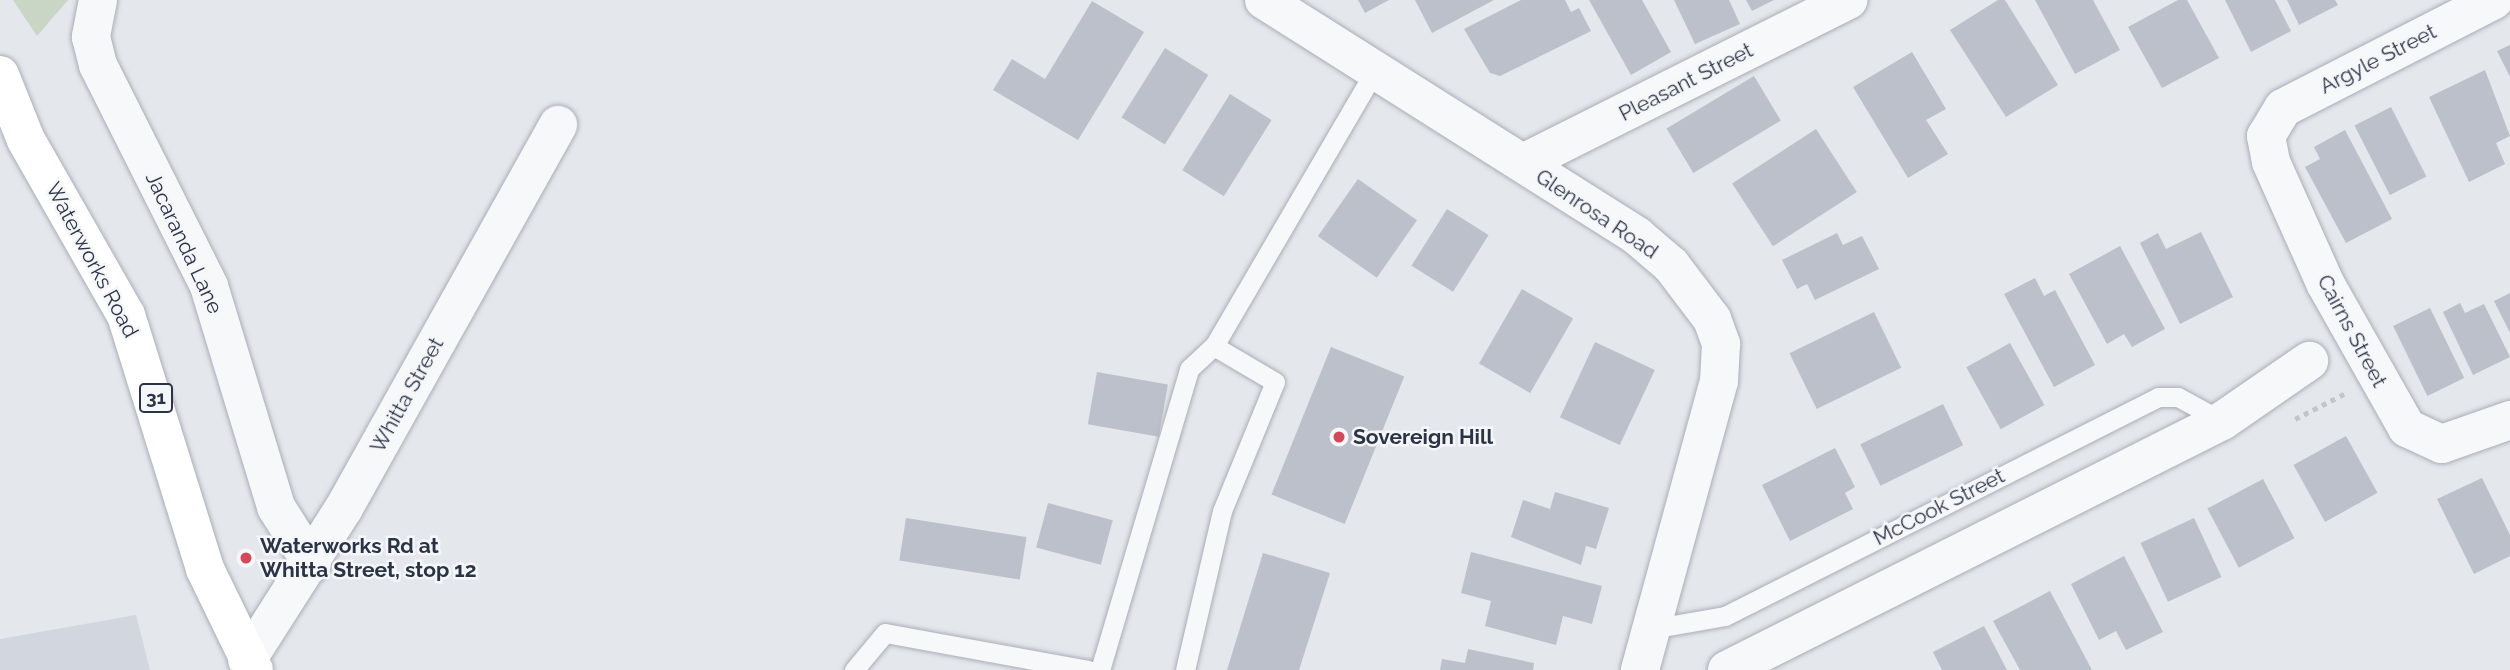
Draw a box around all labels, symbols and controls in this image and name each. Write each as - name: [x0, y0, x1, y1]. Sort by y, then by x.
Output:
- street label: Argyle Street: [2316, 19, 2440, 99]
- street label: Pleasant Street: [1615, 37, 1757, 127]
- street label: Glenrosa Road: [1531, 164, 1663, 264]
- street label: Jacaranda Lane: [140, 168, 228, 318]
- street label: Waterworks Road: [40, 178, 144, 342]
- street label: Cairns Street: [2312, 270, 2392, 392]
- street label: Whitta Street: [365, 333, 449, 457]
- road number: 31: [138, 382, 174, 414]
- place label: Sovereign Hill: [1353, 424, 1493, 450]
- marker: Sovereign Hill: [1331, 429, 1347, 445]
- street label: McCook Street: [1869, 463, 2009, 551]
- place label: Waterworks Rd at Whitta Street, stop 12: [260, 533, 477, 583]
- marker: Waterworks Rd at Whitta Street, stop 12: [238, 550, 254, 566]

